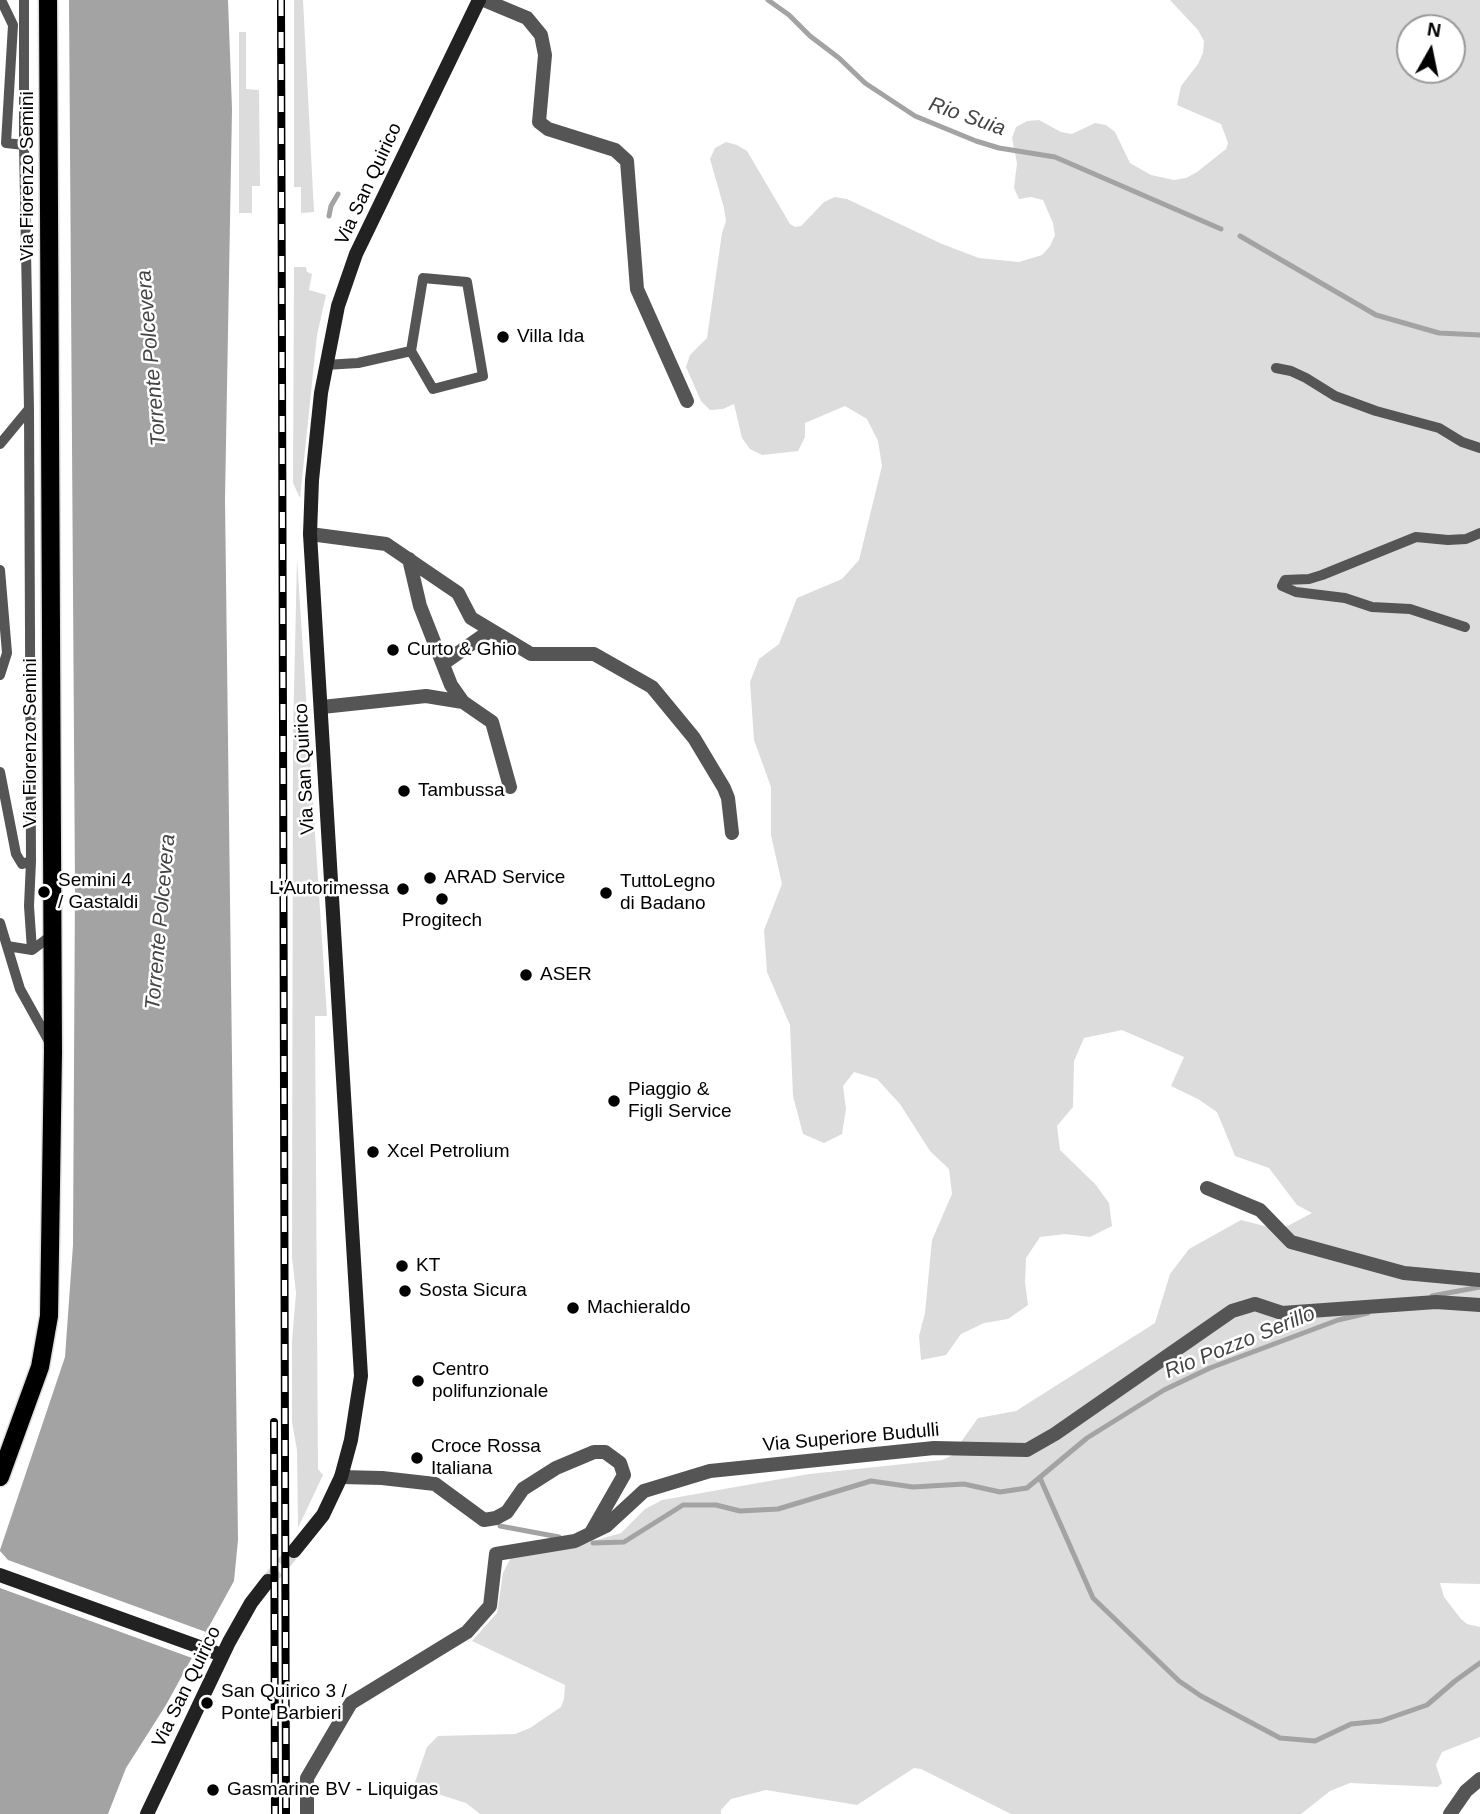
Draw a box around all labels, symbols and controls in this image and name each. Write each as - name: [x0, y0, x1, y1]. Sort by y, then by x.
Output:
- north arrow: [1396, 14, 1466, 84]
- text: N: [1426, 18, 1442, 41]
- street label: Via Fiorenzo Semini: [17, 91, 39, 261]
- water label: Rio Suia: [925, 92, 1009, 142]
- street label: Via San Quirico: [331, 120, 407, 248]
- water label: Torrente Polcevera: [132, 269, 172, 447]
- place label: Villa Ida: [517, 326, 584, 348]
- marker: Villa Ida: [495, 329, 511, 345]
- place label: Curto & Ghio: [407, 639, 517, 661]
- marker: Curto & Ghio: [385, 642, 401, 658]
- street label: Via Fiorenzo Semini: [20, 658, 42, 828]
- street label: Via San Quirico: [290, 703, 320, 835]
- place label: Tambussa: [418, 780, 505, 802]
- marker: Tambussa: [396, 783, 412, 799]
- water label: Torrente Polcevera: [141, 833, 181, 1011]
- place label: ARAD Service: [444, 867, 565, 889]
- place label: Semini 4 / Gastaldi: [58, 870, 138, 914]
- marker: ARAD Service: [422, 870, 438, 886]
- place label: TuttoLegno di Badano: [620, 871, 715, 915]
- place label: L'Autorimessa: [269, 878, 389, 900]
- marker: L'Autorimessa: [395, 881, 411, 897]
- marker: Semini 4 / Gastaldi: [36, 884, 52, 900]
- marker: TuttoLegno di Badano: [598, 885, 614, 901]
- marker: Progitech: [434, 891, 450, 907]
- place label: Progitech: [402, 910, 482, 932]
- place label: ASER: [540, 964, 592, 986]
- marker: ASER: [518, 967, 534, 983]
- place label: Piaggio & Figli Service: [628, 1079, 731, 1123]
- marker: Piaggio & Figli Service: [606, 1093, 622, 1109]
- place label: Xcel Petrolium: [387, 1141, 509, 1163]
- marker: Xcel Petrolium: [365, 1144, 381, 1160]
- place label: KT: [416, 1255, 440, 1277]
- marker: KT: [394, 1258, 410, 1274]
- place label: Sosta Sicura: [419, 1280, 527, 1302]
- marker: Sosta Sicura: [397, 1283, 413, 1299]
- place label: Machieraldo: [587, 1297, 690, 1319]
- marker: Machieraldo: [565, 1300, 581, 1316]
- water label: Rio Pozzo Serillo: [1161, 1301, 1319, 1385]
- place label: Centro polifunzionale: [432, 1359, 548, 1403]
- marker: Centro polifunzionale: [410, 1373, 426, 1389]
- street label: Via Superiore Budulli: [762, 1419, 940, 1457]
- place label: Croce Rossa Italiana: [431, 1436, 541, 1480]
- marker: Croce Rossa Italiana: [409, 1450, 425, 1466]
- street label: Via San Quirico: [148, 1623, 226, 1751]
- place label: San Quirico 3 / Ponte Barbieri: [221, 1681, 347, 1725]
- marker: San Quirico 3 / Ponte Barbieri: [199, 1695, 215, 1711]
- place label: Gasmarine BV - Liquigas: [227, 1779, 438, 1801]
- marker: Gasmarine BV - Liquigas: [205, 1782, 221, 1798]

